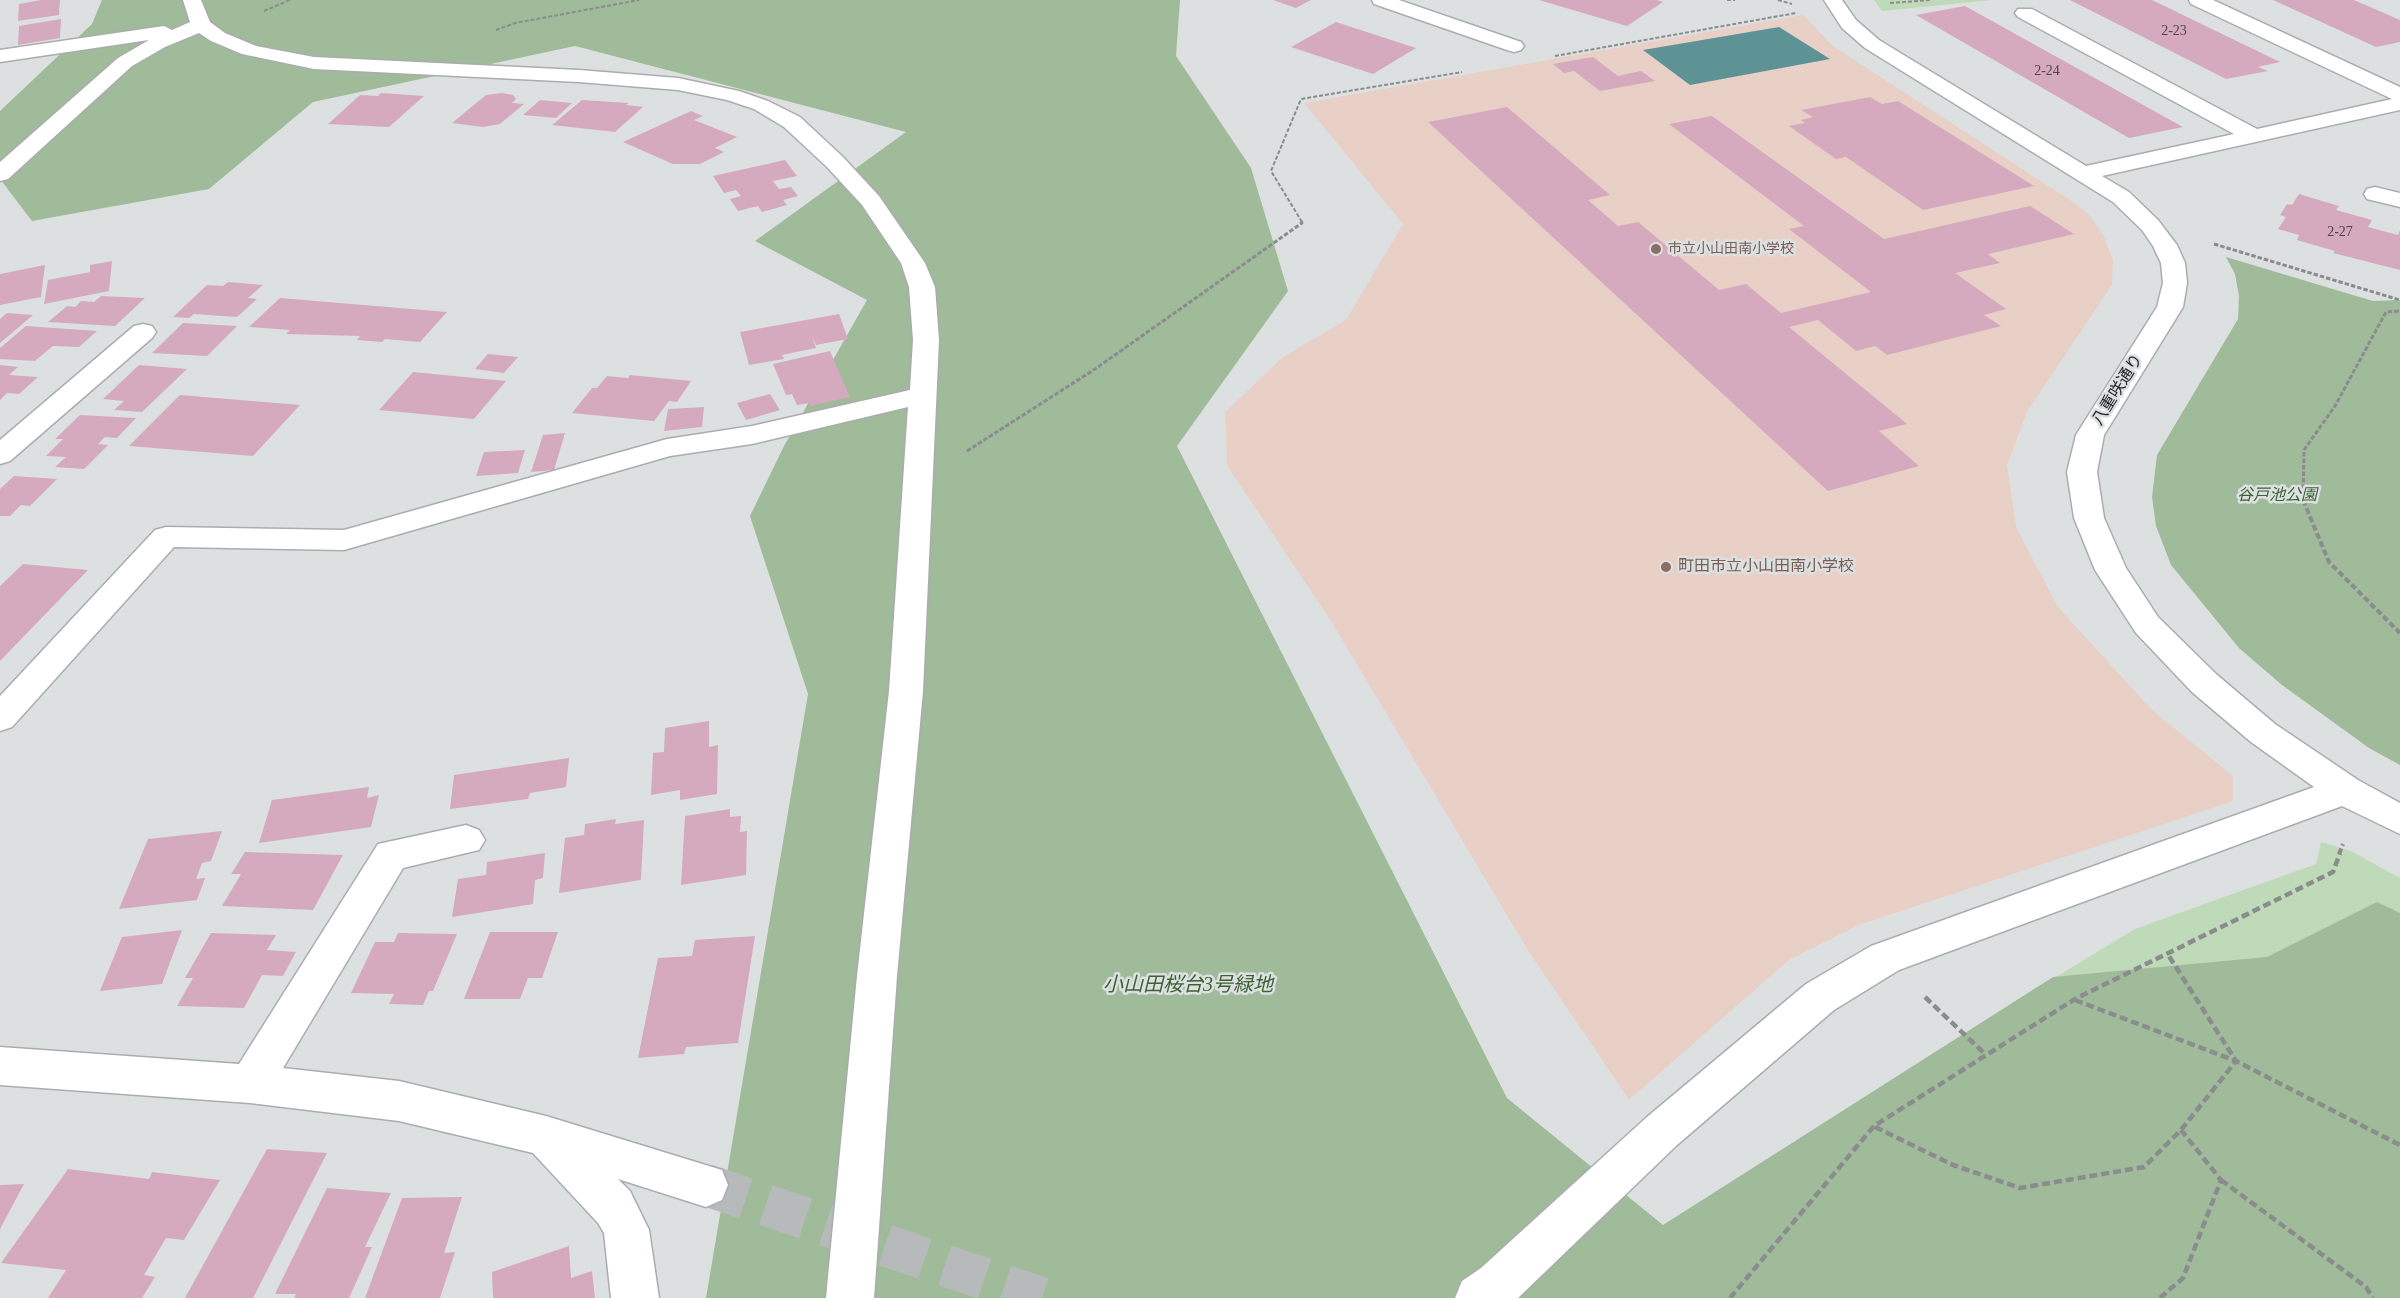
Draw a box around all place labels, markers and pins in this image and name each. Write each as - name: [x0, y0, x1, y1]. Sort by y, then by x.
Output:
- place label: 市立小山田南小学校: [1668, 241, 1794, 257]
- marker: 市立小山田南小学校: [1649, 242, 1663, 256]
- place label: 町田市立小山田南小学校: [1678, 557, 1854, 577]
- marker: 町田市立小山田南小学校: [1659, 560, 1673, 574]

